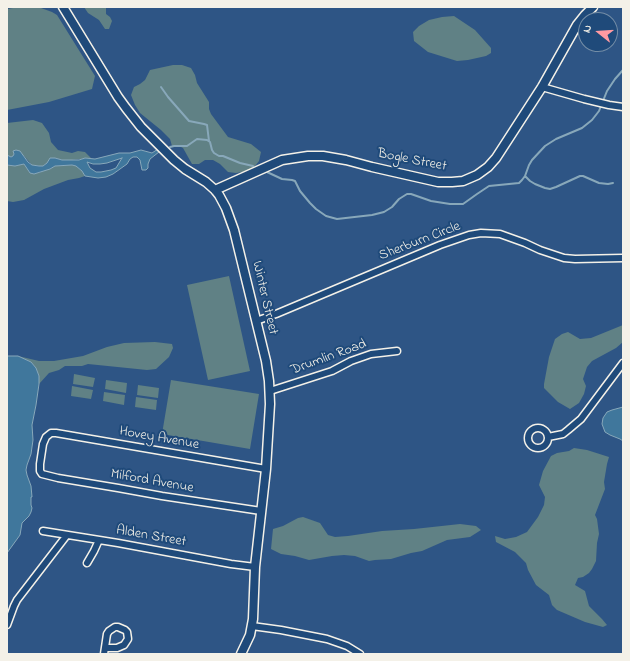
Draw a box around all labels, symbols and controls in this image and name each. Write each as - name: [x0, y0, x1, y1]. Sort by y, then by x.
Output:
- north arrow: [578, 12, 618, 52]
- text: N: [579, 23, 596, 35]
- street label: Bogle Street: [376, 146, 448, 176]
- street label: Sherburn Circle: [377, 219, 463, 265]
- street label: Winter Street: [247, 260, 281, 336]
- street label: Drumlin Road: [289, 337, 369, 379]
- street label: Hovey Avenue: [118, 424, 200, 454]
- street label: Milford Avenue: [109, 466, 195, 498]
- street label: Alden Street: [115, 523, 187, 551]

